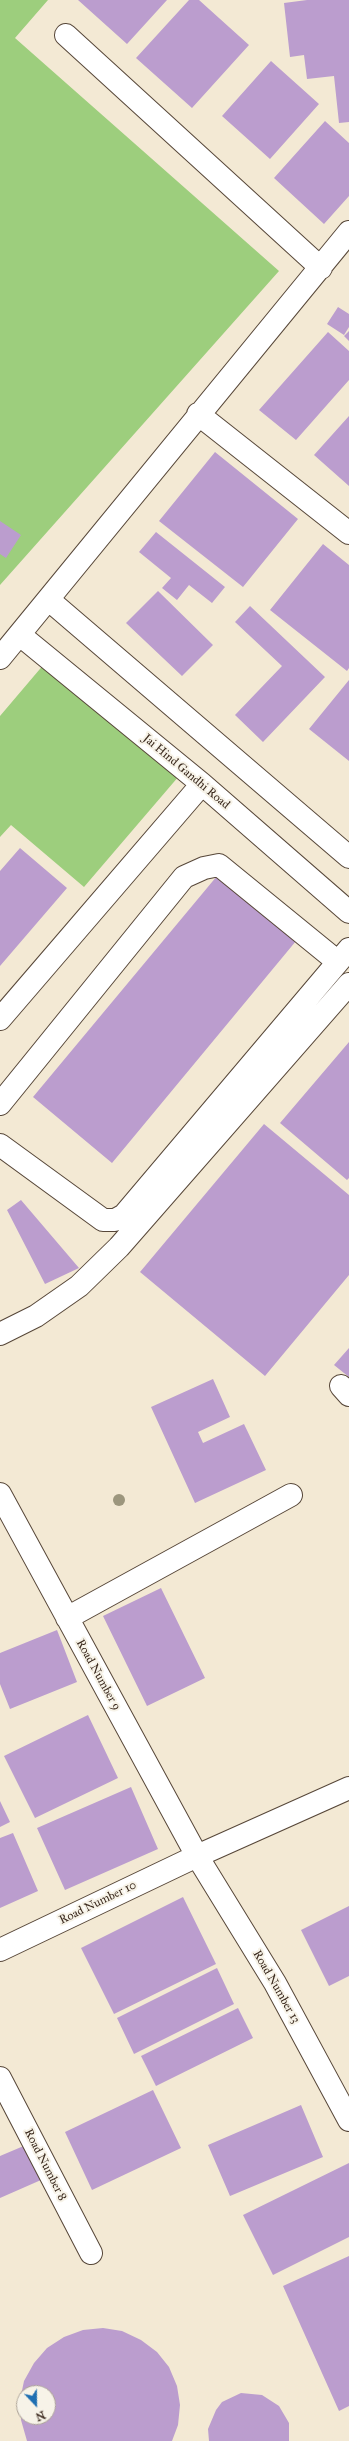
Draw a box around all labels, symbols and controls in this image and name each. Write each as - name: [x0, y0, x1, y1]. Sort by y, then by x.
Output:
- street label: Jai Hind Gandhi Road: [140, 732, 232, 812]
- street label: Road Number 9: [73, 1637, 123, 1713]
- street label: Road Number 10: [57, 1878, 139, 1928]
- street label: Road Number 13: [249, 1948, 303, 2026]
- street label: Road Number 8: [21, 2127, 69, 2203]
- north arrow: [16, 2385, 56, 2425]
- text: N: [34, 2408, 47, 2423]

